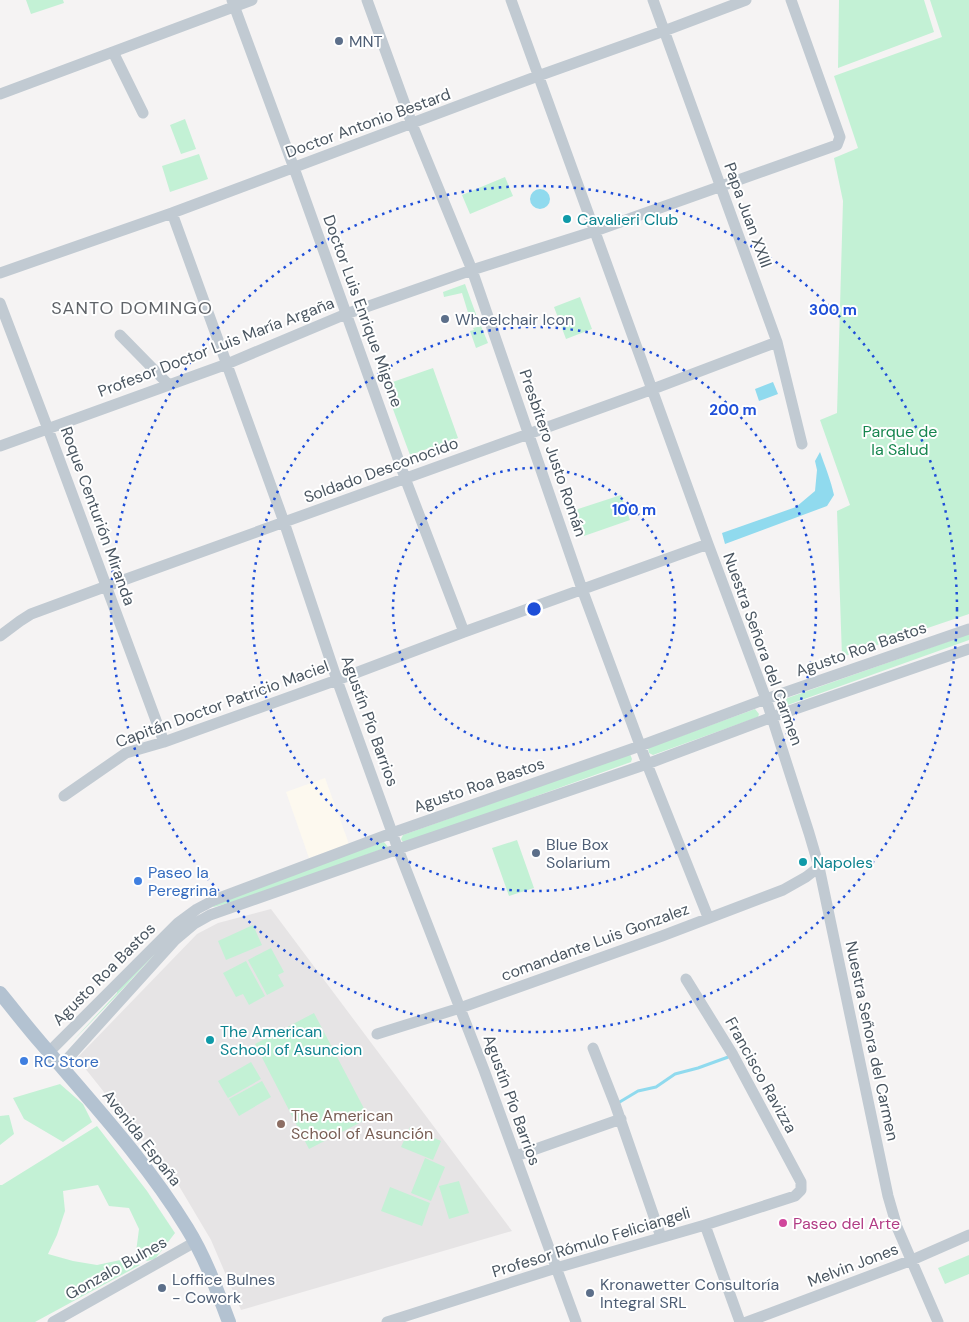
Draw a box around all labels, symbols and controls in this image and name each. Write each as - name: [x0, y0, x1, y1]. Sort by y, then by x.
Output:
- place label: MNT: [349, 31, 383, 52]
- marker: MNT: [333, 35, 345, 47]
- street label: Doctor Antonio Bestard: [283, 83, 453, 163]
- street label: Papa Juan XXIII: [719, 160, 777, 270]
- place label: Cavalieri Club: [577, 209, 678, 230]
- street label: Doctor Luis Enrique Migone: [318, 212, 408, 410]
- marker: Cavalieri Club: [561, 213, 573, 225]
- street label: Profesor Doctor Luis María Argaña: [95, 292, 337, 402]
- district label: SANTO DOMINGO: [51, 296, 213, 320]
- text: 300 m: [809, 300, 857, 320]
- place label: Wheelchair Icon: [455, 309, 574, 330]
- marker: Wheelchair Icon: [439, 313, 451, 325]
- street label: Presbítero Justo Román: [515, 367, 591, 539]
- text: 200 m: [709, 400, 757, 420]
- park label: Parque de la Salud: [863, 421, 937, 460]
- street label: Roque Centurión Miranda: [56, 424, 140, 608]
- street label: Soldado Desconocido: [301, 432, 461, 508]
- text: 100 m: [612, 500, 656, 520]
- street label: Nuestra Señora del Carmen: [718, 550, 808, 748]
- centre of rings: [525, 600, 543, 618]
- street label: Agusto Roa Bastos: [793, 617, 929, 681]
- street label: Agustín Pío Barrios: [337, 653, 403, 789]
- street label: Capitán Doctor Patricio Maciel: [112, 656, 332, 752]
- street label: Agusto Roa Bastos: [411, 753, 547, 817]
- place label: Blue Box Solarium: [546, 834, 610, 873]
- marker: Blue Box Solarium: [530, 847, 542, 859]
- place label: Napoles: [813, 852, 873, 873]
- marker: Napoles: [797, 856, 809, 868]
- place label: Paseo la Peregrina: [148, 862, 217, 901]
- marker: Paseo la Peregrina: [132, 875, 144, 887]
- street label: comandante Luis Gonzalez: [498, 898, 692, 986]
- street label: Agusto Roa Bastos: [48, 918, 160, 1030]
- street label: Nuestra Señora del Carmen: [841, 939, 903, 1143]
- street label: Francisco Ravizza: [720, 1013, 802, 1137]
- place label: The American School of Asuncion: [220, 1021, 362, 1060]
- street label: Agustín Pío Barrios: [479, 1032, 545, 1168]
- marker: The American School of Asuncion: [204, 1034, 216, 1046]
- place label: RC Store: [34, 1051, 99, 1072]
- marker: RC Store: [18, 1055, 30, 1067]
- street label: Avenida España: [98, 1086, 186, 1190]
- place label: The American School of Asunción: [291, 1105, 433, 1144]
- marker: The American School of Asunción: [275, 1118, 287, 1130]
- street label: Profesor Rómulo Feliciangeli: [489, 1202, 693, 1282]
- place label: Paseo del Arte: [793, 1213, 900, 1234]
- marker: Paseo del Arte: [777, 1217, 789, 1229]
- street label: Gonzalo Bulnes: [62, 1231, 170, 1305]
- street label: Melvin Jones: [805, 1238, 901, 1292]
- place label: Loffice Bulnes - Cowork: [172, 1269, 275, 1308]
- place label: Kronawetter Consultoría Integral SRL: [600, 1274, 779, 1313]
- marker: Loffice Bulnes - Cowork: [156, 1282, 168, 1294]
- marker: Kronawetter Consultoría Integral SRL: [584, 1287, 596, 1299]

